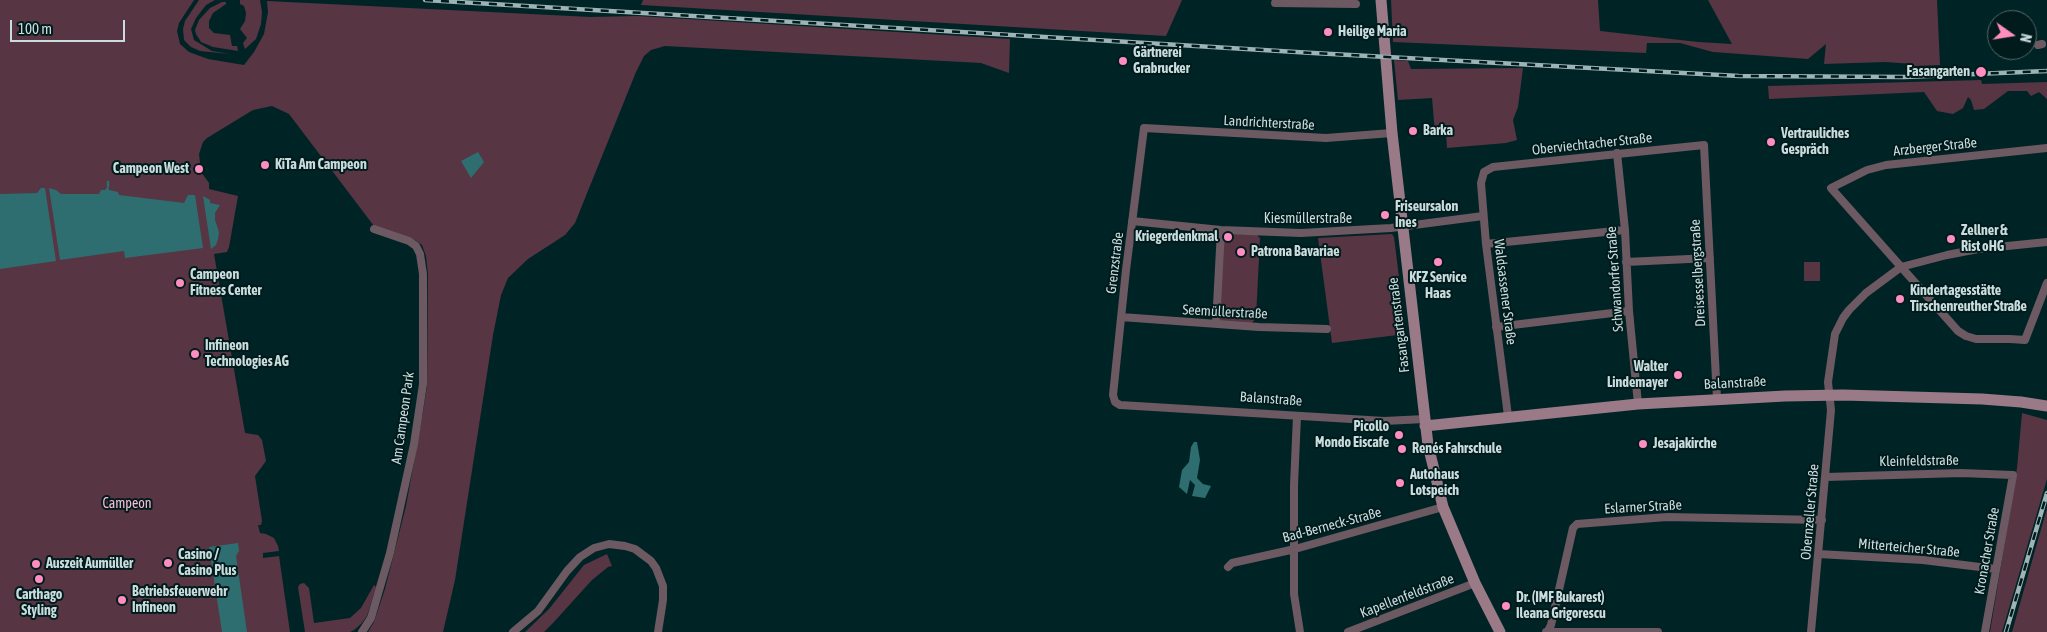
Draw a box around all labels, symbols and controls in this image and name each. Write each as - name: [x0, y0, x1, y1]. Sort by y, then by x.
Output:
- scale bar: [12, 10, 128, 42]
- north arrow: [1987, 10, 2037, 60]
- text: 100 m: [18, 20, 52, 37]
- place label: Heilige Maria: [1338, 24, 1406, 40]
- marker: Heilige Maria: [1322, 26, 1334, 38]
- text: N: [2017, 32, 2034, 44]
- place label: Gärtnerei Grabrucker: [1133, 45, 1190, 78]
- marker: Gärtnerei Grabrucker: [1117, 55, 1129, 67]
- place label: Fasangarten: [1907, 64, 1970, 80]
- marker: Fasangarten: [1974, 65, 1988, 79]
- street label: Landrichterstraße: [1223, 112, 1315, 134]
- place label: Barka: [1423, 123, 1453, 139]
- marker: Barka: [1407, 125, 1419, 137]
- place label: Vertrauliches Gespräch: [1781, 126, 1849, 158]
- street label: Oberviechtacher Straße: [1531, 129, 1653, 159]
- street label: Arzberger Straße: [1892, 134, 1978, 160]
- marker: Vertrauliches Gespräch: [1765, 136, 1777, 148]
- place label: KiTa Am Campeon: [275, 157, 367, 173]
- marker: KiTa Am Campeon: [259, 159, 271, 171]
- place label: Campeon West: [113, 161, 189, 177]
- marker: Campeon West: [193, 163, 205, 175]
- place label: Friseursalon Ines: [1395, 199, 1458, 232]
- marker: Friseursalon Ines: [1379, 209, 1391, 221]
- street label: Kiesmüllerstraße: [1264, 211, 1352, 227]
- street label: Dreisesselbergstraße: [1687, 219, 1709, 327]
- place label: Zellner & Rist oHG: [1961, 223, 2008, 256]
- street label: Schwandorfer Straße: [1603, 226, 1627, 332]
- place label: Kriegerdenkmal: [1135, 229, 1218, 245]
- street label: Grenzstraße: [1103, 231, 1127, 295]
- marker: Kriegerdenkmal: [1222, 231, 1234, 243]
- marker: Zellner & Rist oHG: [1945, 233, 1957, 245]
- street label: Waldsassener Straße: [1490, 238, 1520, 346]
- place label: Patrona Bavariae: [1251, 244, 1340, 260]
- marker: Patrona Bavariae: [1235, 246, 1247, 258]
- marker: KFZ Service Haas: [1432, 256, 1444, 268]
- place label: Campeon Fitness Center: [190, 267, 262, 300]
- place label: KFZ Service Haas: [1409, 270, 1467, 302]
- marker: Campeon Fitness Center: [174, 277, 186, 289]
- street label: Fasangartenstraße: [1385, 277, 1413, 373]
- place label: Kindertagesstätte Tirschenreuther Straße: [1910, 283, 2027, 316]
- marker: Kindertagesstätte Tirschenreuther Straße: [1894, 293, 1906, 305]
- street label: Seemüllerstraße: [1182, 301, 1268, 323]
- place label: Infineon Technologies AG: [205, 338, 289, 371]
- marker: Infineon Technologies AG: [189, 348, 201, 360]
- place label: Walter Lindemayer: [1607, 359, 1668, 392]
- marker: Walter Lindemayer: [1672, 369, 1684, 381]
- street label: Am Campeon Park: [388, 371, 418, 465]
- street label: Balanstraße: [1703, 373, 1767, 393]
- street label: Balanstraße: [1239, 388, 1303, 410]
- place label: Picollo Mondo Eiscafe: [1315, 419, 1389, 452]
- marker: Picollo Mondo Eiscafe: [1393, 429, 1405, 441]
- place label: Jesajakirche: [1653, 436, 1717, 452]
- marker: Jesajakirche: [1637, 438, 1649, 450]
- place label: Renés Fahrschule: [1412, 441, 1502, 457]
- marker: Renés Fahrschule: [1396, 443, 1408, 455]
- street label: Kleinfeldstraße: [1879, 452, 1959, 470]
- street label: Obernzeller Straße: [1797, 463, 1823, 561]
- place label: Autohaus Lotspeich: [1410, 467, 1459, 500]
- marker: Autohaus Lotspeich: [1394, 477, 1406, 489]
- park label: Campeon: [102, 496, 152, 512]
- street label: Eslarner Straße: [1604, 497, 1682, 517]
- street label: Bad-Berneck-Straße: [1281, 504, 1383, 546]
- street label: Kronacher Straße: [1971, 506, 2003, 596]
- street label: Mitterteicher Straße: [1858, 535, 1960, 561]
- place label: Casino / Casino Plus: [178, 547, 237, 580]
- place label: Auszeit Aumüller: [46, 556, 133, 572]
- marker: Casino / Casino Plus: [162, 557, 174, 569]
- marker: Auszeit Aumüller: [30, 558, 42, 570]
- street label: Kapellenfeldstraße: [1358, 570, 1456, 622]
- marker: Carthago Styling: [33, 573, 45, 585]
- place label: Betriebsfeuerwehr Infineon: [132, 584, 227, 616]
- place label: Carthago Styling: [16, 587, 62, 620]
- place label: Dr. (IMF Bukarest) Ileana Grigorescu: [1516, 590, 1606, 622]
- marker: Betriebsfeuerwehr Infineon: [116, 594, 128, 606]
- marker: Dr. (IMF Bukarest) Ileana Grigorescu: [1500, 600, 1512, 612]

